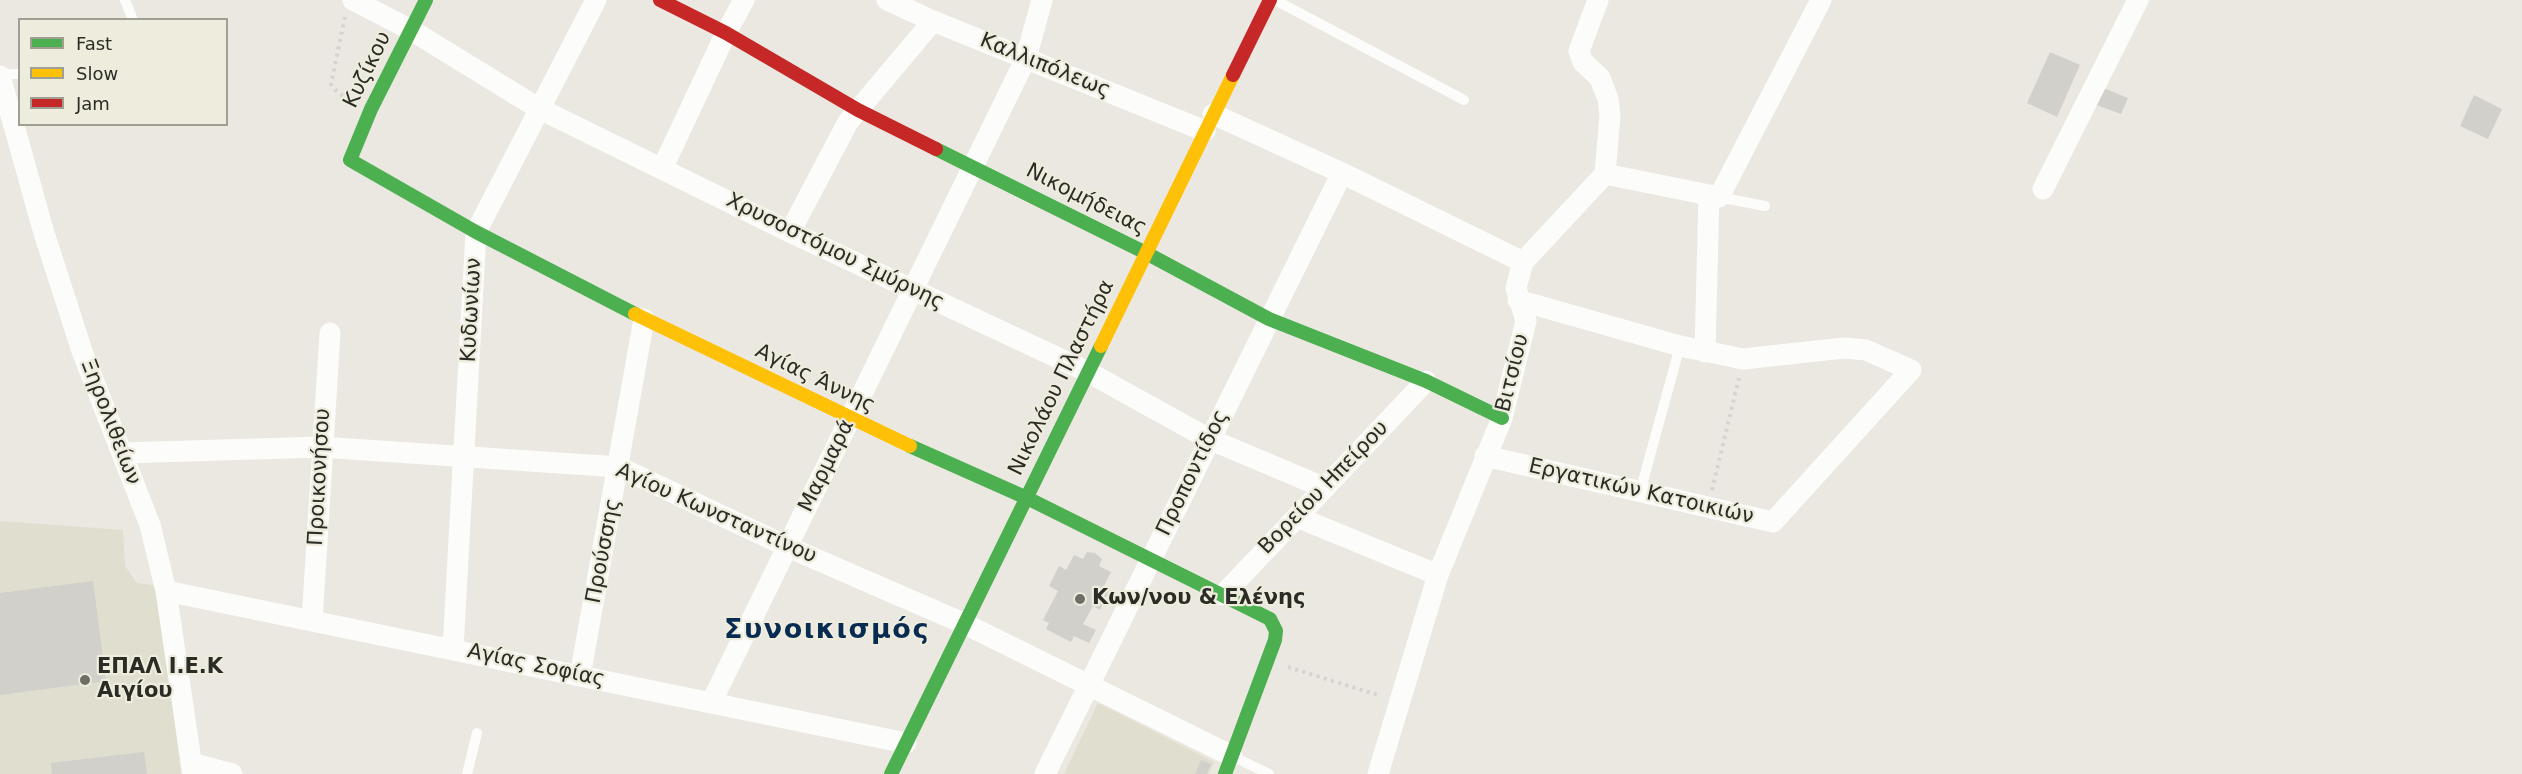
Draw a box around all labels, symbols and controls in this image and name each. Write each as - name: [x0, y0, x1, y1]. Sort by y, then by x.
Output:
- legend: [18, 18, 228, 126]
- street label: Κυζίκου: [339, 28, 397, 112]
- street label: Καλλιπόλεως: [976, 28, 1114, 104]
- text: Fast: [76, 33, 112, 54]
- text: Slow: [76, 63, 118, 84]
- text: Jam: [76, 93, 110, 114]
- street label: Νικομήδειας: [1021, 159, 1151, 241]
- street label: Χρυσοστόμου Σμύρνης: [722, 188, 948, 316]
- street label: Κυδωνίων: [457, 257, 487, 363]
- street label: Νικολάου Πλαστήρα: [1004, 276, 1120, 480]
- street label: Βιτσίου: [1491, 331, 1535, 415]
- street label: Αγίας Άννης: [751, 339, 879, 419]
- street label: Ξηρολιθείων: [74, 355, 146, 489]
- street label: Προποντίδος: [1152, 406, 1234, 540]
- street label: Προικονήσου: [304, 408, 336, 546]
- street label: Μαρμαρά: [794, 416, 860, 516]
- street label: Βορείου Ηπείρου: [1254, 416, 1394, 560]
- street label: Εργατικών Κατοικιών: [1526, 454, 1756, 530]
- street label: Αγίου Κωνσταντίνου: [612, 458, 820, 570]
- street label: Προύσσης: [581, 496, 627, 606]
- place label: Κων/νου & Ελένης: [1092, 586, 1305, 612]
- marker: Κων/νου & Ελένης: [1073, 592, 1087, 606]
- district label: Συνοικισμός: [724, 615, 930, 647]
- street label: Αγίας Σοφίας: [465, 639, 607, 693]
- place label: ΕΠΑΛ Ι.Ε.Κ Αιγίου: [97, 655, 223, 705]
- marker: ΕΠΑΛ Ι.Ε.Κ Αιγίου: [78, 673, 92, 687]

